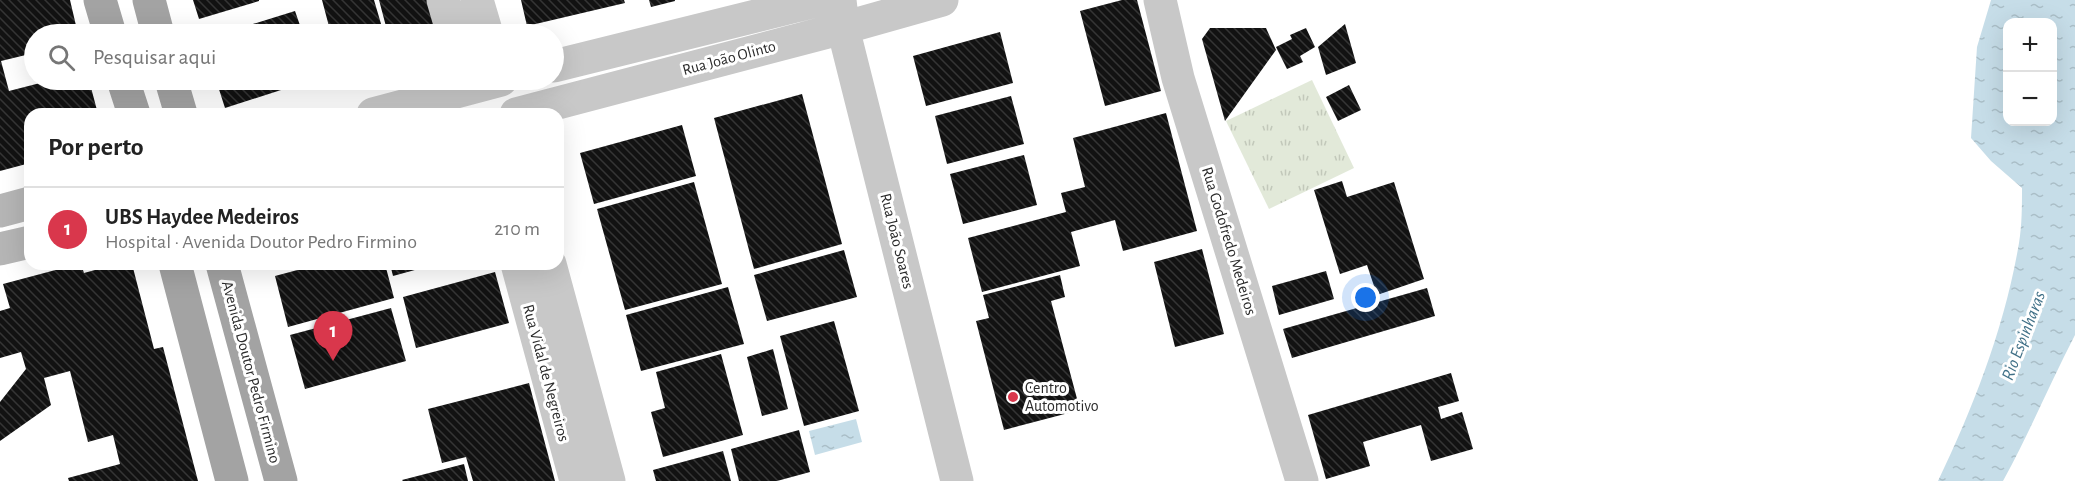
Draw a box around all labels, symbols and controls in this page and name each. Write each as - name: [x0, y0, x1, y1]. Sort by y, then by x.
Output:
- map controls: [2003, 18, 2057, 126]
- button: +: [2003, 18, 2057, 72]
- search box: [24, 24, 564, 90]
- street label: Rua João Olinto: [681, 38, 778, 78]
- icon: search: [45, 41, 78, 74]
- text: Pesquisar aqui: [93, 46, 216, 68]
- button: −: [2003, 72, 2057, 126]
- text: Por perto: [48, 134, 144, 160]
- street label: Rua Godofredo Medeiros: [1199, 165, 1259, 317]
- street label: Rua João Soares: [877, 192, 917, 291]
- text: UBS Haydee Medeiros: [105, 206, 299, 228]
- text: 1: [64, 219, 71, 239]
- text: 210 m: [494, 219, 540, 239]
- text: Hospital · Avenida Doutor Pedro Firmino: [105, 232, 417, 252]
- street label: Avenida Doutor Pedro Firmino: [219, 279, 283, 465]
- your location: [1351, 283, 1380, 312]
- water label: Rio Espinharas: [1999, 289, 2049, 383]
- street label: Rua Vidal de Negreiros: [520, 303, 572, 443]
- pin: 1: [314, 312, 352, 361]
- place label: Centro Automotivo: [1025, 380, 1099, 414]
- marker: Centro Automotivo: [1006, 390, 1020, 404]

